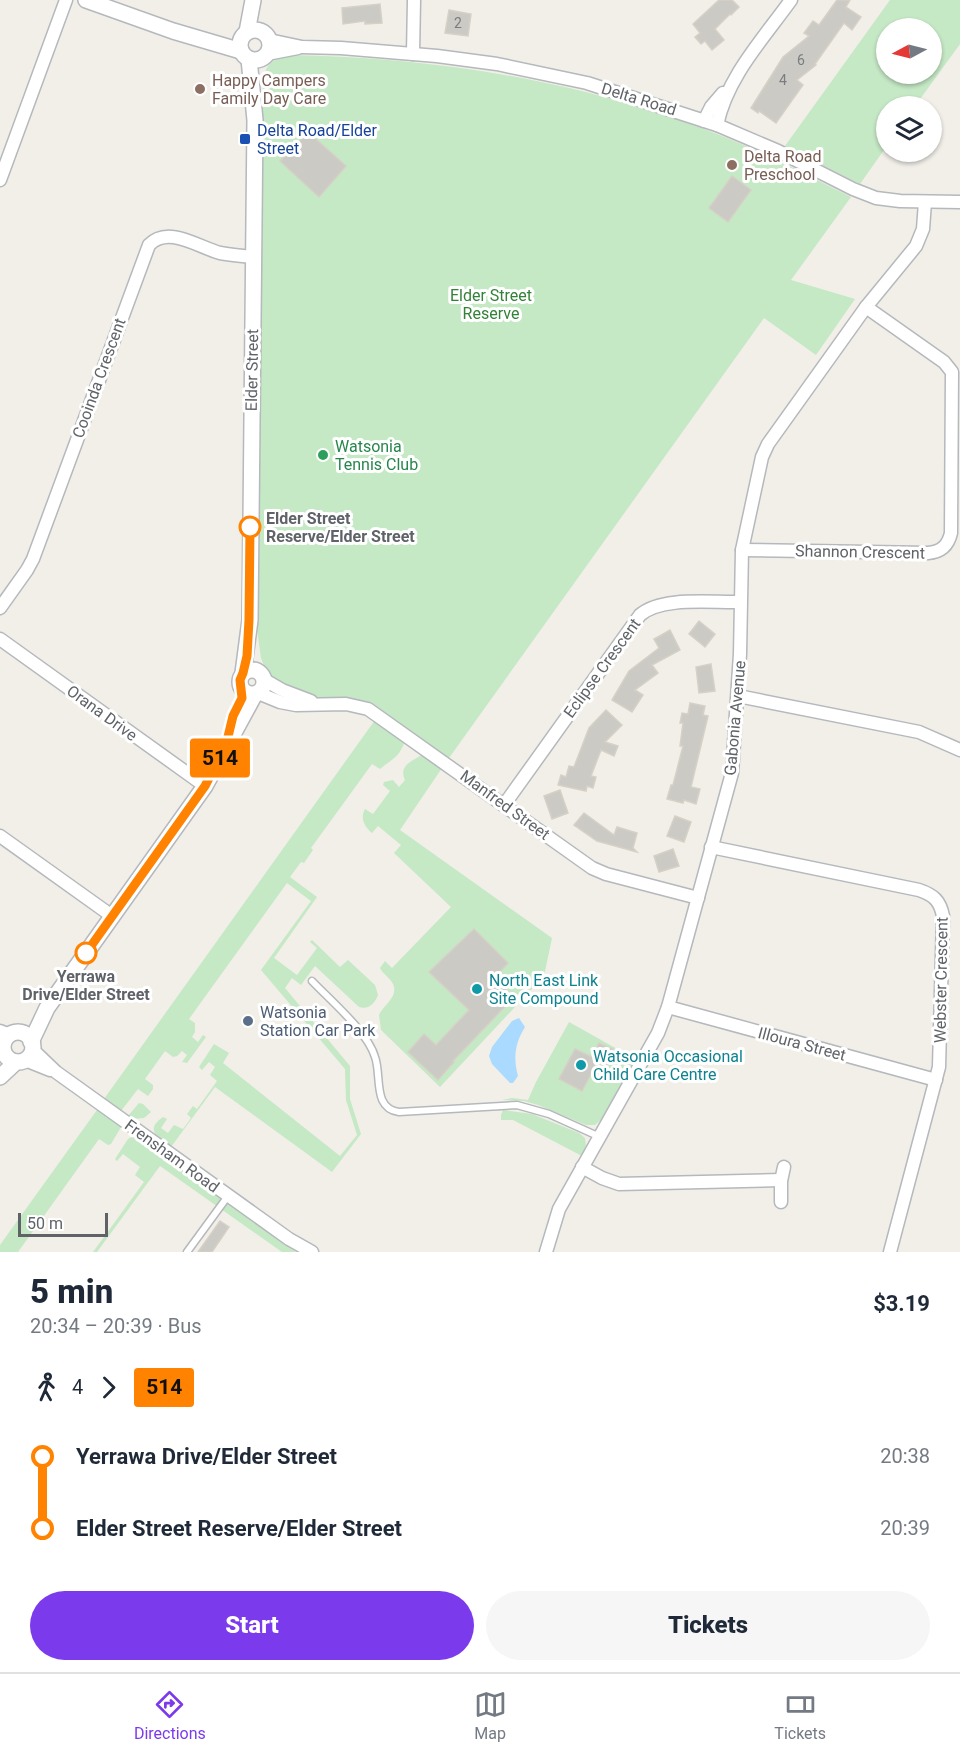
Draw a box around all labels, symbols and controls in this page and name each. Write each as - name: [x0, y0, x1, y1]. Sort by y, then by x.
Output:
- house number: 2: [454, 15, 462, 31]
- north arrow: [876, 18, 942, 84]
- map controls: [876, 18, 942, 162]
- house number: 6: [797, 52, 805, 68]
- place label: Happy Campers Family Day Care: [212, 71, 326, 108]
- house number: 4: [779, 72, 787, 88]
- street label: Delta Road: [599, 79, 679, 119]
- marker: Happy Campers Family Day Care: [193, 82, 207, 96]
- button: layers: [876, 96, 942, 162]
- place label: Delta Road/Elder Street: [257, 121, 378, 158]
- marker: Delta Road/Elder Street: [238, 132, 252, 146]
- place label: Delta Road Preschool: [744, 147, 822, 184]
- marker: Delta Road Preschool: [725, 158, 739, 172]
- park label: Elder Street Reserve: [450, 286, 532, 323]
- street label: Cooinda Crescent: [68, 315, 130, 441]
- street label: Elder Street: [242, 329, 262, 411]
- place label: Watsonia Tennis Club: [335, 437, 418, 474]
- marker: Watsonia Tennis Club: [316, 448, 330, 462]
- place label: Elder Street Reserve/Elder Street: [266, 509, 415, 546]
- marker: Elder Street Reserve/Elder Street: [239, 516, 261, 538]
- street label: Shannon Crescent: [795, 541, 925, 563]
- street label: Eclipse Crescent: [560, 615, 644, 721]
- street label: Gabonia Avenue: [721, 660, 749, 776]
- street label: Orana Drive: [63, 681, 141, 745]
- line badge: 514: [186, 738, 254, 777]
- text: 514: [202, 746, 238, 770]
- street label: Manfred Street: [457, 766, 553, 844]
- street label: Webster Crescent: [930, 917, 952, 1043]
- marker: Yerrawa Drive/Elder Street: [75, 942, 97, 964]
- place label: Yerrawa Drive/Elder Street: [22, 967, 150, 1004]
- place label: North East Link Site Compound: [489, 971, 599, 1008]
- marker: North East Link Site Compound: [470, 982, 484, 996]
- place label: Watsonia Station Car Park: [260, 1003, 376, 1040]
- marker: Watsonia Station Car Park: [241, 1014, 255, 1028]
- street label: Illoura Street: [756, 1023, 848, 1065]
- place label: Watsonia Occasional Child Care Centre: [593, 1047, 743, 1084]
- marker: Watsonia Occasional Child Care Centre: [574, 1058, 588, 1072]
- street label: Frensham Road: [121, 1115, 223, 1197]
- scale bar: [18, 1210, 108, 1238]
- text: 50 m: [27, 1214, 63, 1233]
- text: 5 min: [30, 1272, 113, 1311]
- text: $3.19: [873, 1291, 930, 1316]
- text: 20:34 – 20:39 · Bus: [30, 1314, 202, 1338]
- icon: walk: [30, 1371, 63, 1404]
- icon: forward: [92, 1371, 125, 1404]
- text: 4: [72, 1375, 83, 1399]
- text: 514: [146, 1375, 182, 1399]
- text: Yerrawa Drive/Elder Street: [76, 1444, 337, 1469]
- text: 20:38: [880, 1444, 930, 1468]
- text: Elder Street Reserve/Elder Street: [76, 1516, 402, 1541]
- text: 20:39: [880, 1516, 930, 1540]
- button: Start: [30, 1591, 474, 1660]
- button: Tickets: [486, 1591, 930, 1660]
- tab: Directions: [134, 1688, 206, 1743]
- tab: Map: [474, 1688, 507, 1743]
- tab: Tickets: [774, 1688, 826, 1743]

